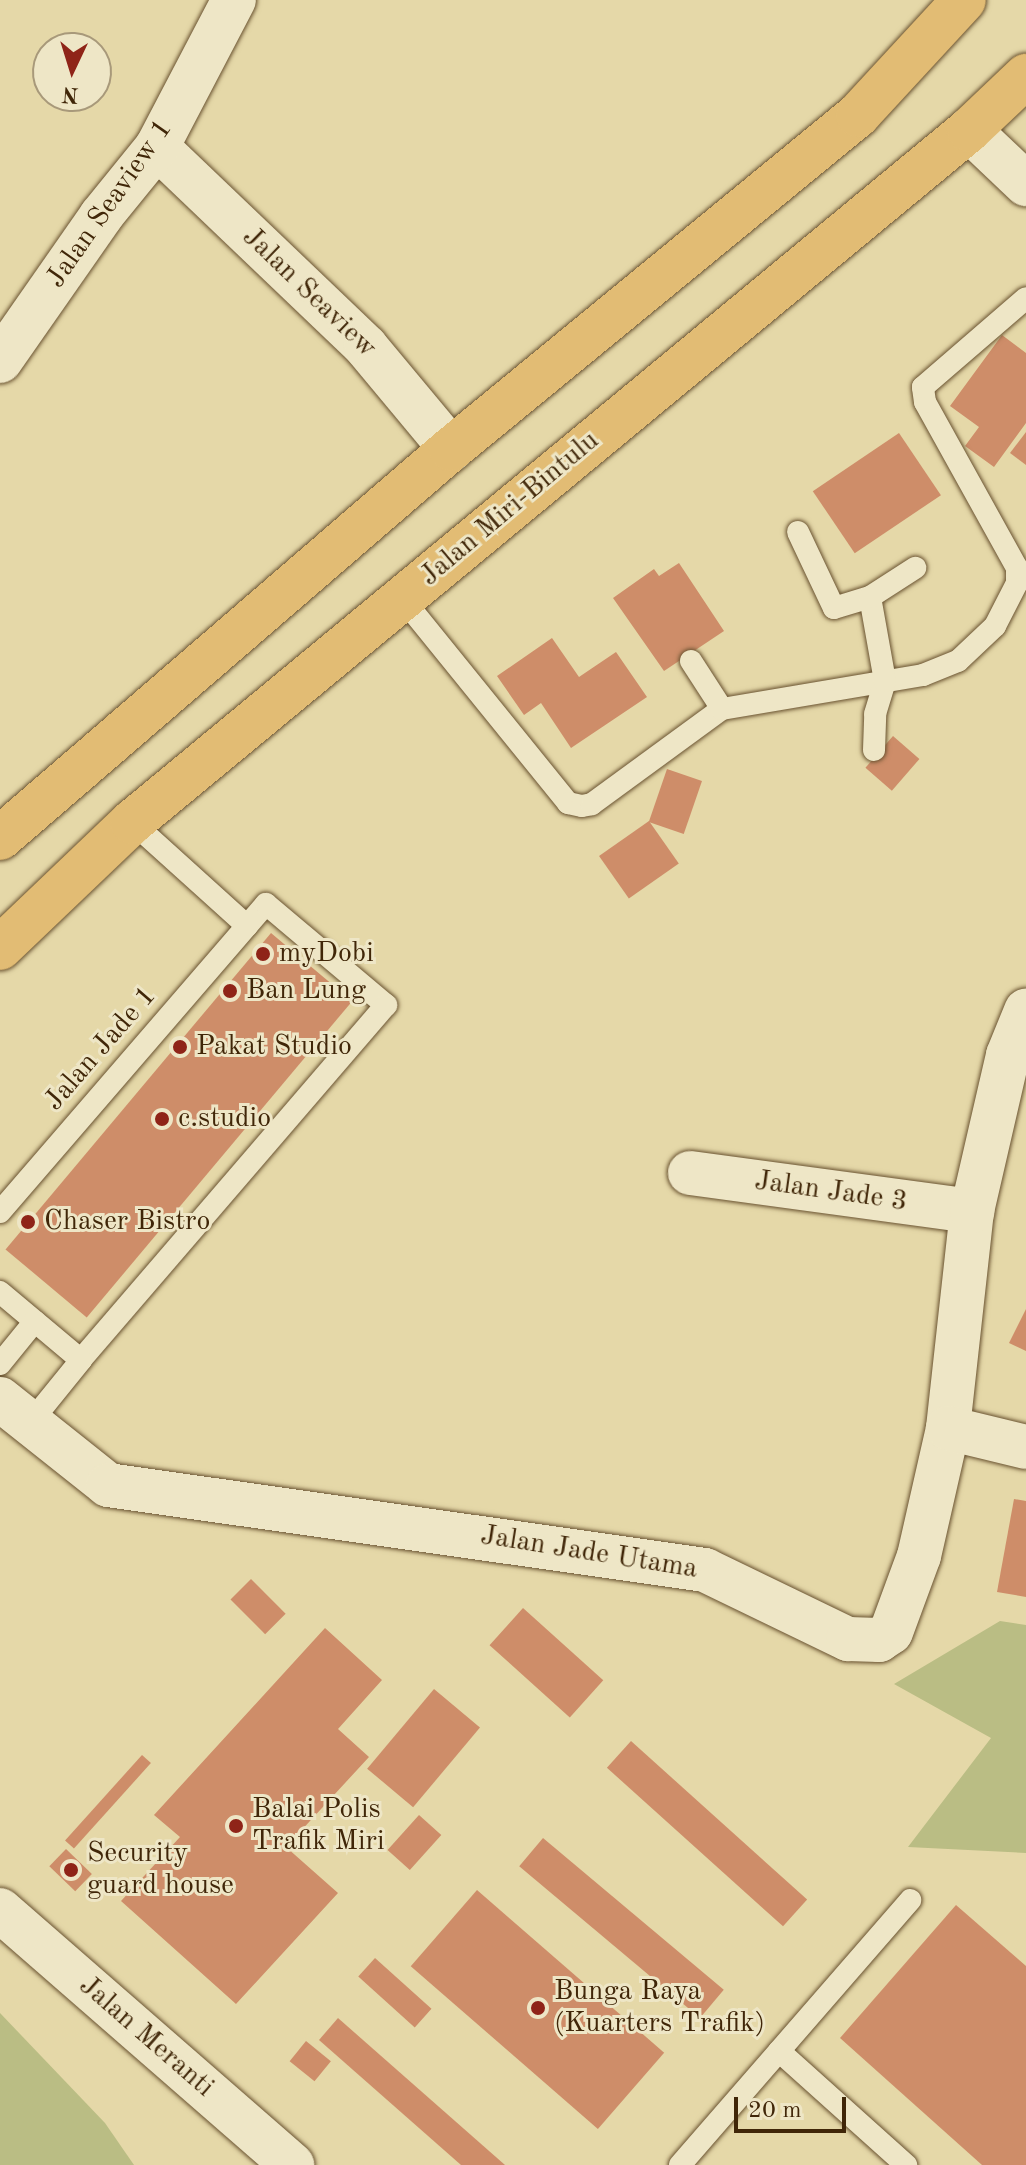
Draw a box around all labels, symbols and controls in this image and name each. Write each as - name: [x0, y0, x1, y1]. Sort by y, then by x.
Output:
- north arrow: [32, 32, 112, 112]
- text: N: [61, 82, 80, 106]
- street label: Jalan Seaview 1: [40, 113, 180, 295]
- street label: Jalan Seaview: [235, 221, 383, 365]
- street label: Jalan Miri-Bintulu: [414, 424, 606, 594]
- place label: myDobi: [279, 937, 374, 971]
- marker: myDobi: [254, 945, 272, 963]
- place label: Ban Lung: [246, 974, 366, 1008]
- street label: Jalan Jade 1: [38, 980, 164, 1118]
- marker: Ban Lung: [221, 982, 239, 1000]
- place label: Pakat Studio: [196, 1030, 352, 1064]
- marker: Pakat Studio: [171, 1038, 189, 1056]
- place label: c.studio: [178, 1102, 271, 1136]
- marker: c.studio: [153, 1110, 171, 1128]
- street label: Jalan Jade 3: [752, 1165, 910, 1219]
- place label: Chaser Bistro: [44, 1205, 210, 1239]
- marker: Chaser Bistro: [19, 1213, 37, 1231]
- street label: Jalan Jade Utama: [478, 1519, 700, 1587]
- place label: Balai Polis Trafik Miri: [252, 1793, 385, 1859]
- marker: Balai Polis Trafik Miri: [227, 1817, 245, 1835]
- place label: Security guard house: [87, 1837, 234, 1903]
- marker: Security guard house: [62, 1861, 80, 1879]
- street label: Jalan Meranti: [72, 1969, 220, 2105]
- place label: Bunga Raya (Kuarters Trafik): [554, 1975, 765, 2041]
- marker: Bunga Raya (Kuarters Trafik): [529, 1999, 547, 2017]
- scale bar: [738, 2081, 850, 2131]
- text: 20 m: [748, 2099, 802, 2123]

